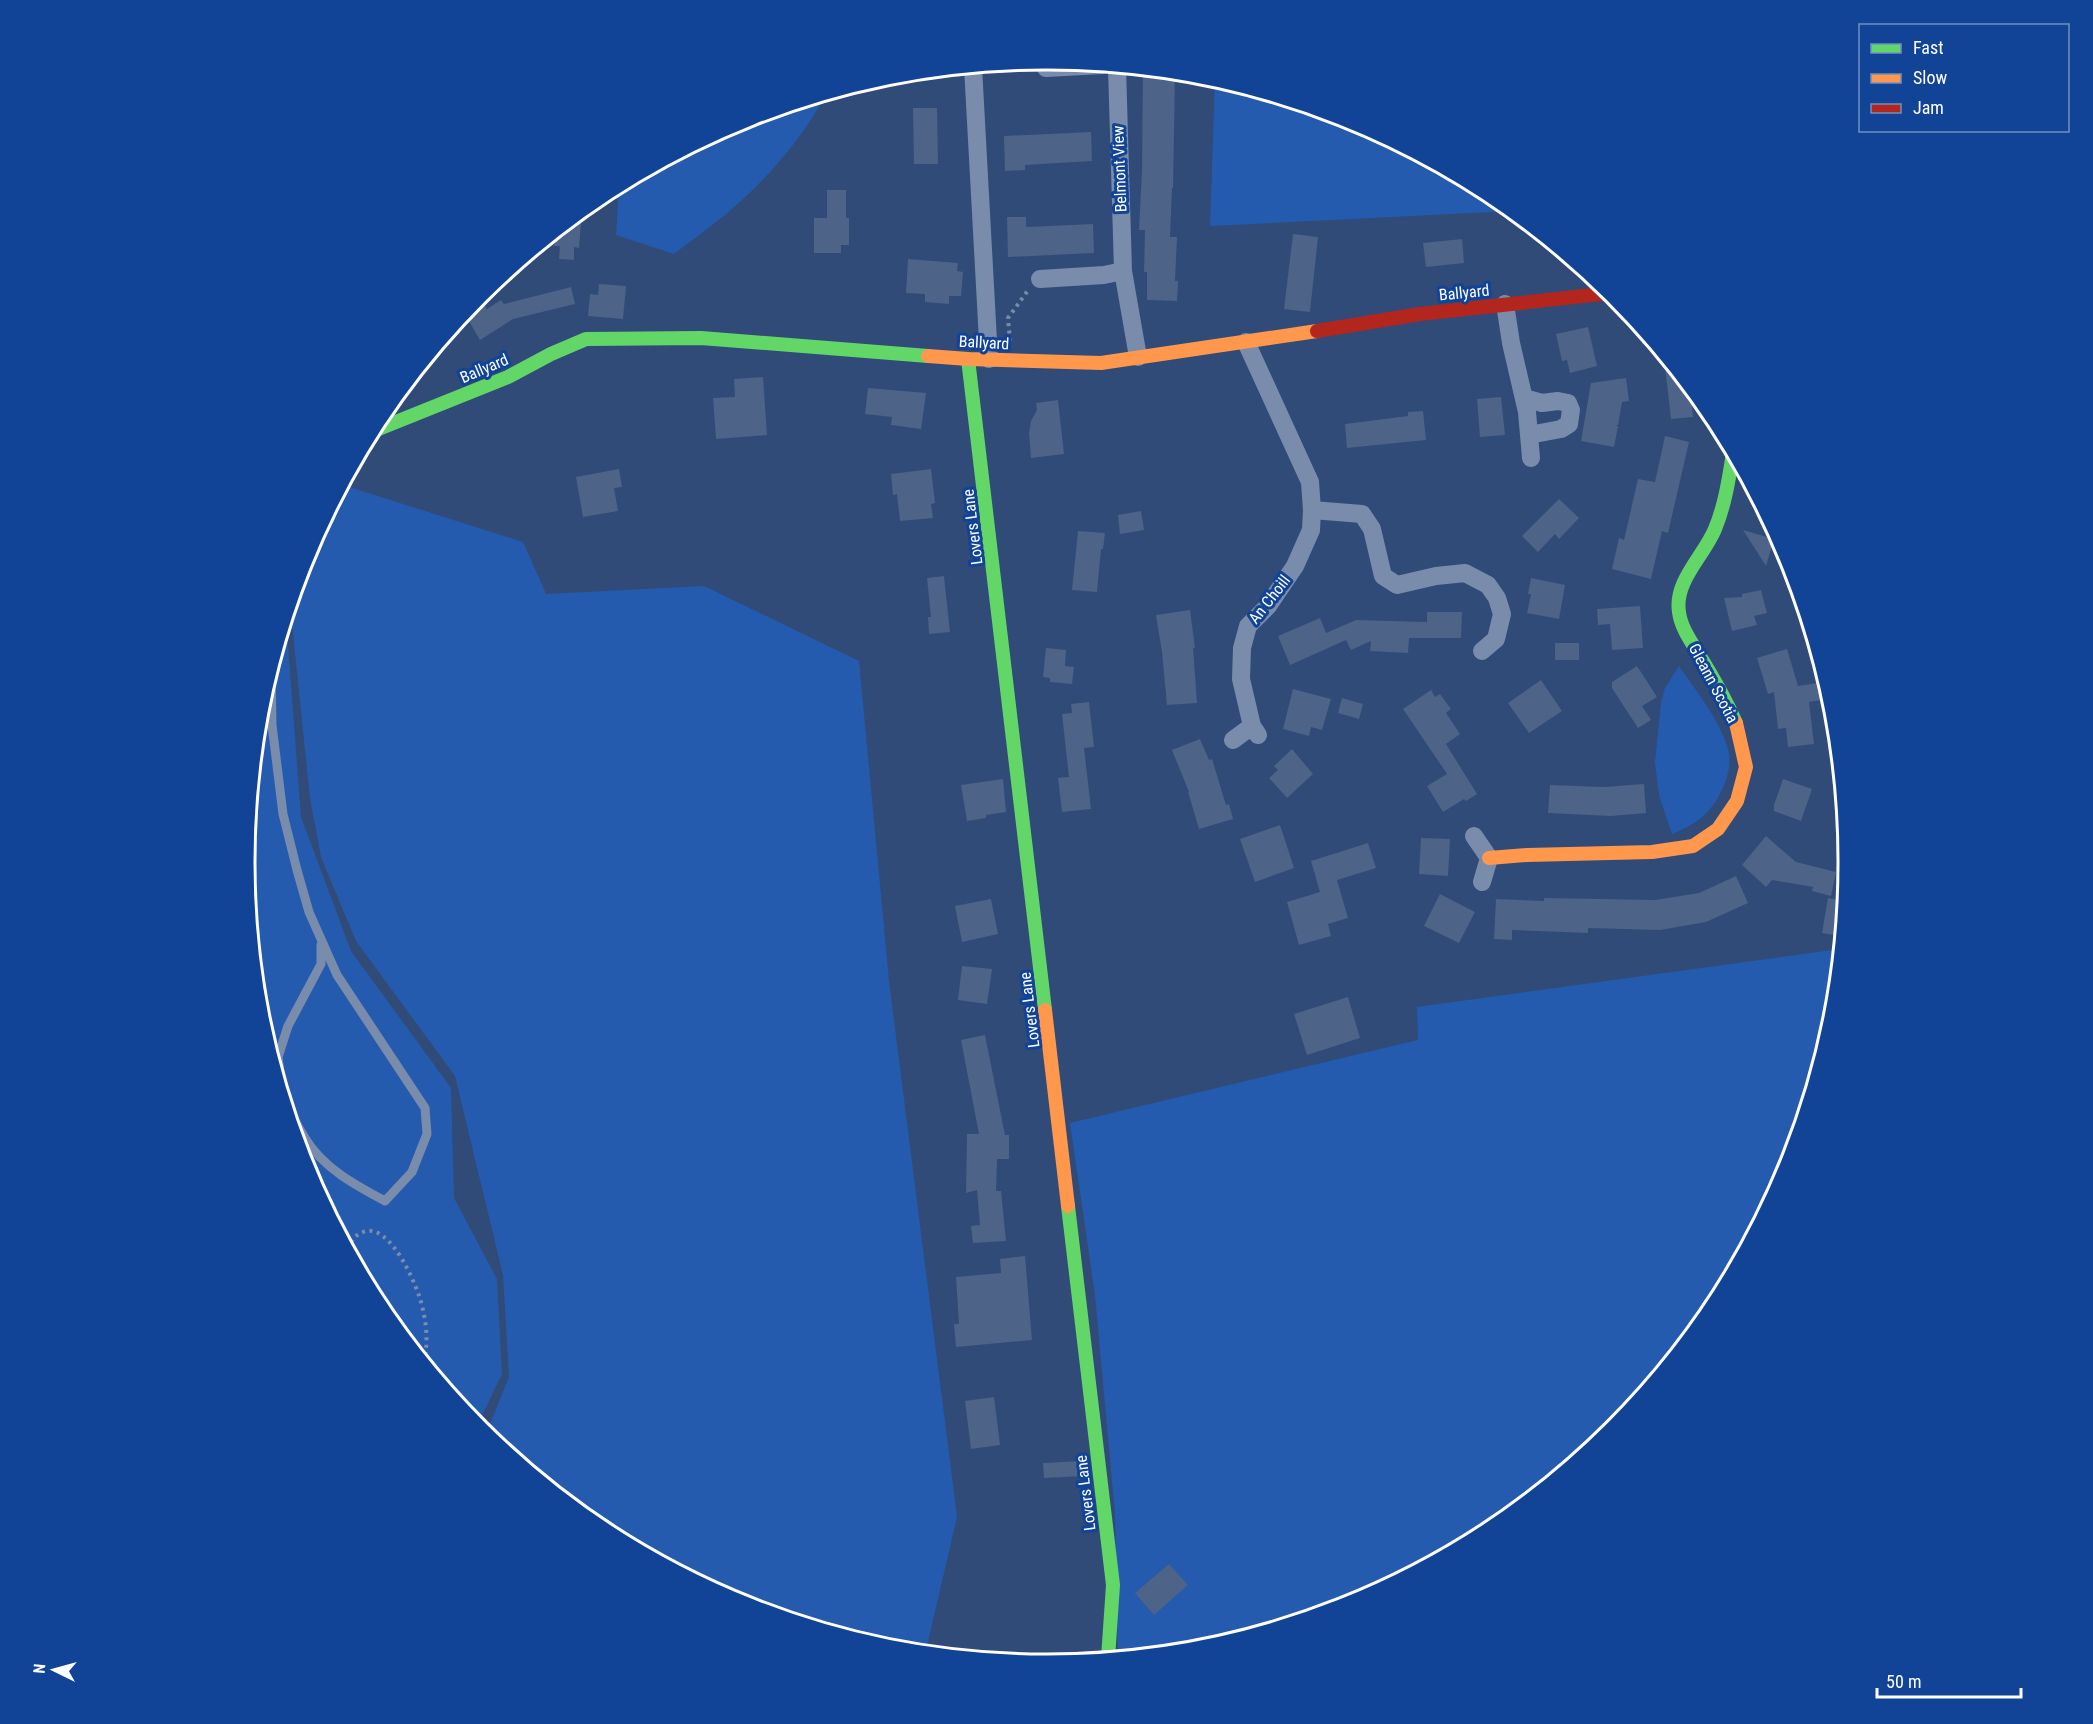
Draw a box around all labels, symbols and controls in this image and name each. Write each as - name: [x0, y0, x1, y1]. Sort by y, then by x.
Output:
- legend: [1859, 24, 2069, 132]
- text: Fast: [1913, 37, 1944, 58]
- text: Slow: [1913, 67, 1948, 88]
- text: Jam: [1913, 97, 1944, 118]
- street label: Belmont View: [1108, 125, 1131, 213]
- street label: Ballyard: [1438, 280, 1490, 305]
- street label: Ballyard: [958, 332, 1010, 353]
- street label: Ballyard: [457, 350, 511, 387]
- street label: Lovers Lane: [958, 488, 987, 566]
- street label: An Choill: [1245, 571, 1294, 627]
- street label: Gleann Scotia: [1685, 640, 1742, 726]
- street label: Lovers Lane: [1015, 971, 1044, 1049]
- street label: Lovers Lane: [1071, 1454, 1100, 1532]
- north arrow: [24, 1640, 84, 1700]
- scale bar: [1877, 1661, 2021, 1699]
- text: N: [30, 1663, 49, 1674]
- text: 50 m: [1886, 1671, 1921, 1692]

